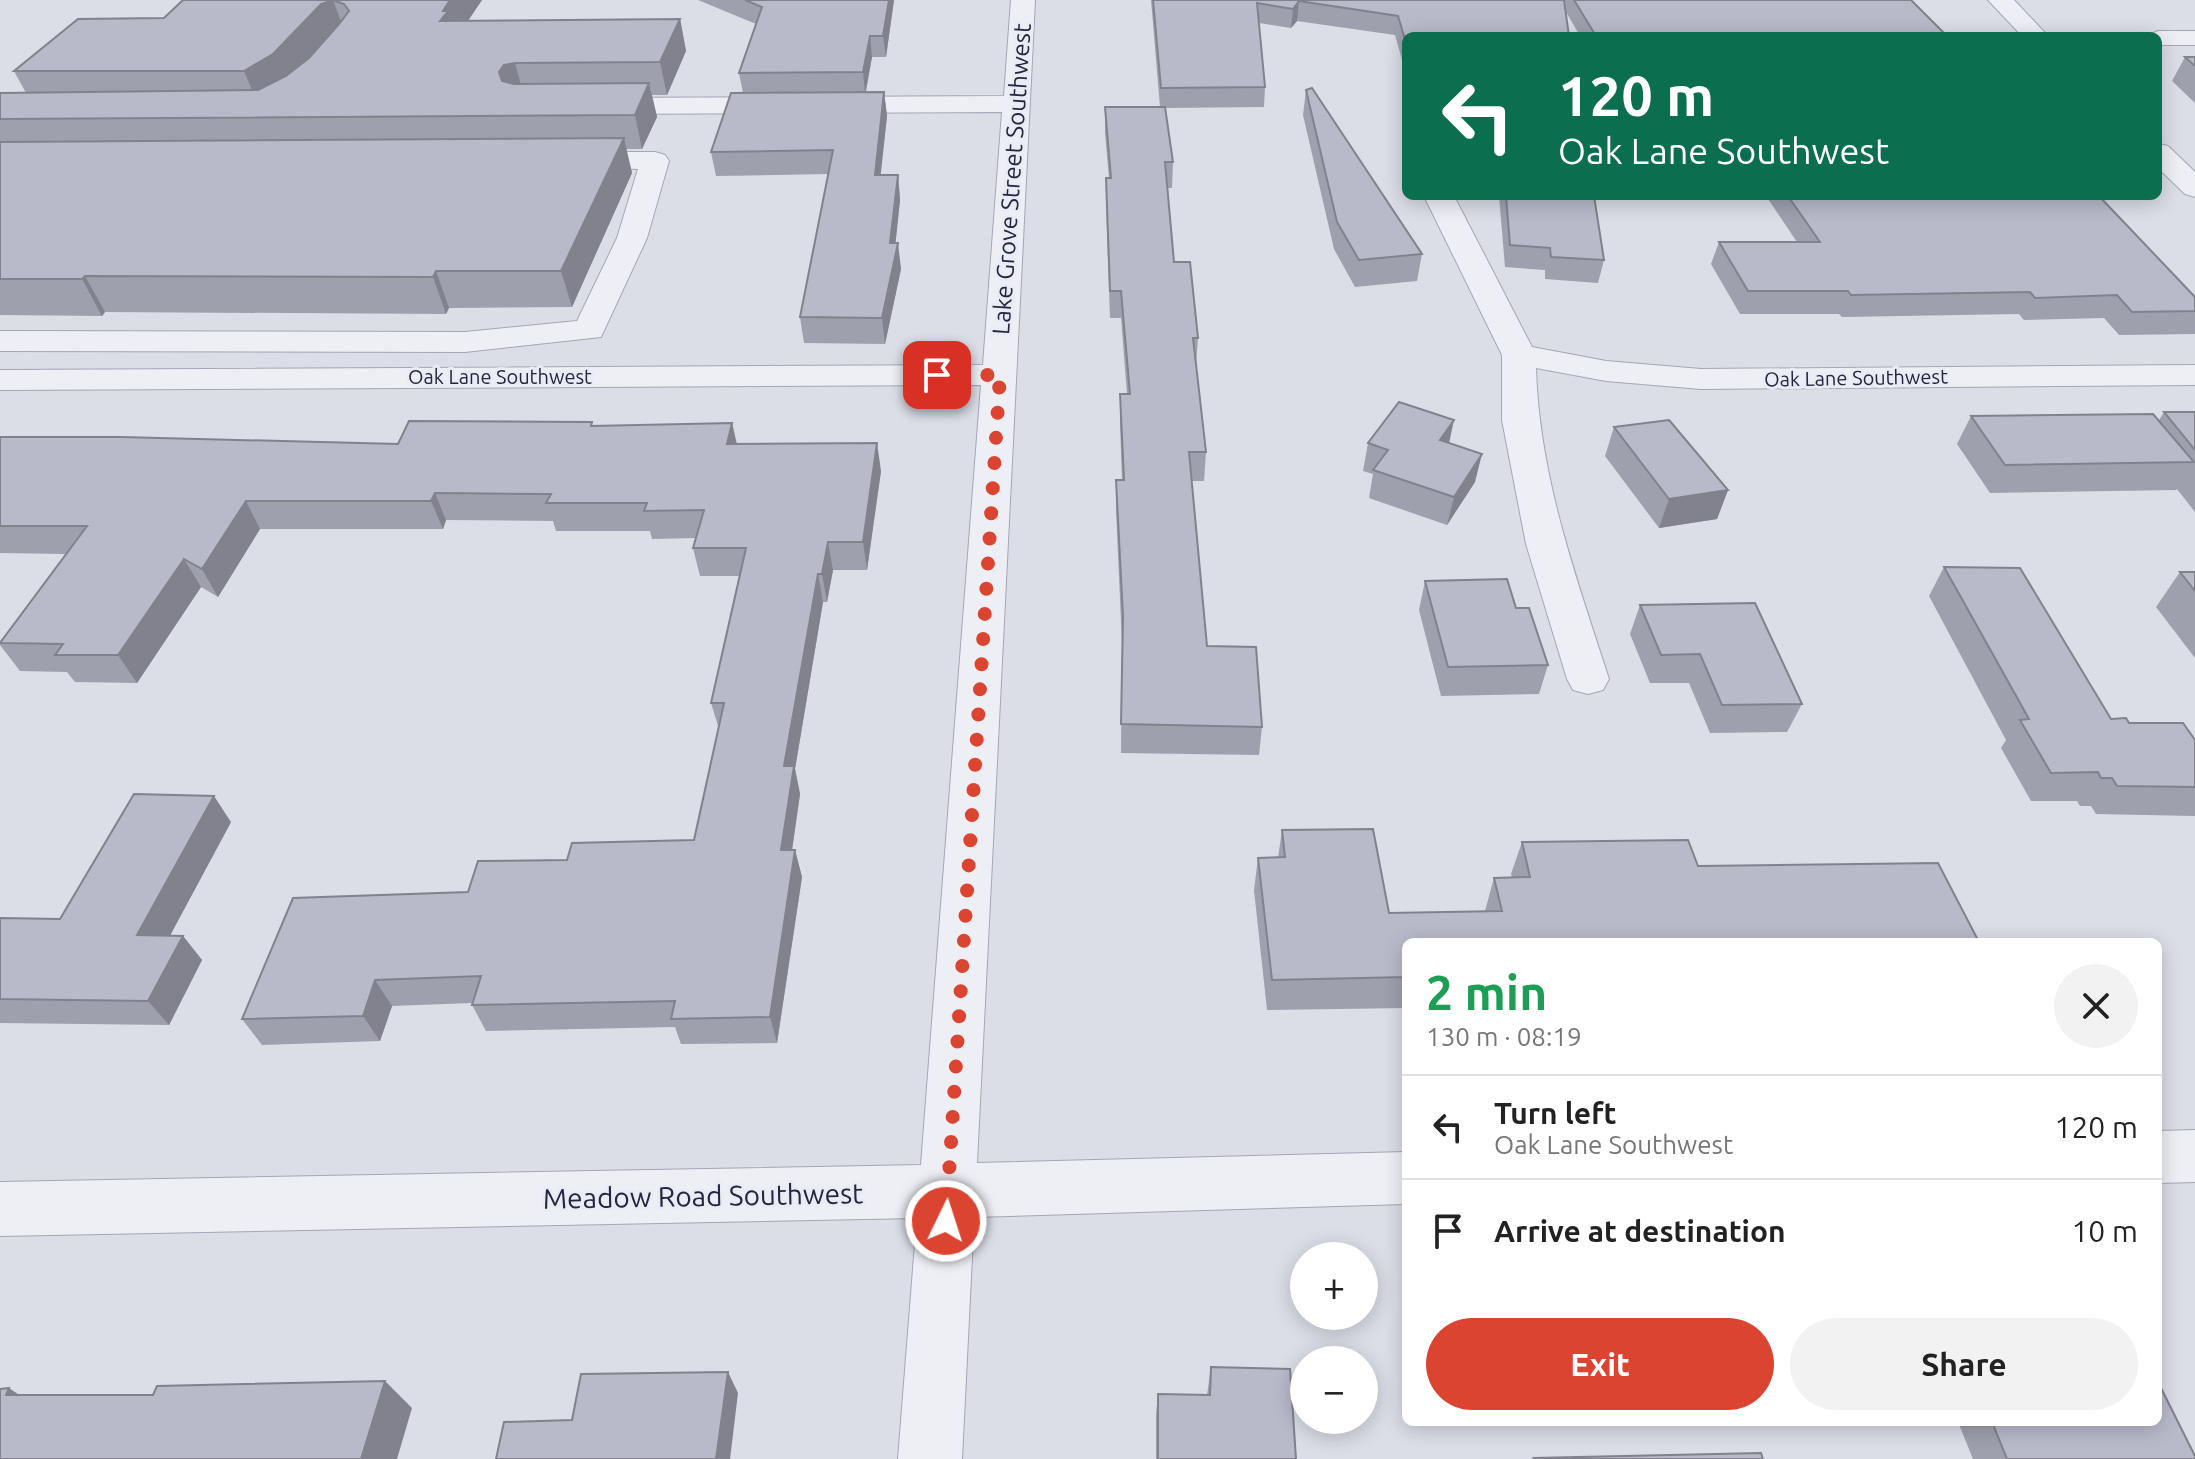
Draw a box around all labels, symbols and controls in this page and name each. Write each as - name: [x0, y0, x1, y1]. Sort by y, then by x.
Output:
- street label: Lake Grove Street Southwest: [987, 22, 1036, 336]
- icon: left: [1426, 64, 1530, 168]
- text: 120 m: [1558, 64, 1714, 127]
- text: Oak Lane Southwest: [1558, 130, 1889, 171]
- pin: [903, 341, 971, 409]
- icon: arrive: [915, 353, 959, 397]
- street label: Oak Lane Southwest: [1764, 364, 1948, 391]
- street label: Oak Lane Southwest: [408, 365, 592, 388]
- button: close: [2054, 964, 2138, 1048]
- text: 2 min: [1426, 965, 1547, 1019]
- text: 130 m · 08:19: [1426, 1022, 1582, 1051]
- text: Turn left: [1494, 1096, 1616, 1130]
- icon: left: [1426, 1105, 1470, 1149]
- text: 120 m: [2054, 1110, 2138, 1144]
- text: Oak Lane Southwest: [1494, 1130, 1733, 1159]
- street label: Meadow Road Southwest: [543, 1177, 863, 1214]
- position arrow: [904, 1179, 988, 1263]
- icon: arrive: [1426, 1209, 1470, 1253]
- text: Arrive at destination: [1494, 1214, 1786, 1248]
- text: 10 m: [2071, 1214, 2138, 1248]
- map controls: [1290, 1242, 1378, 1434]
- button: +: [1290, 1242, 1378, 1330]
- button: Exit: [1426, 1318, 1774, 1410]
- button: Share: [1790, 1318, 2138, 1410]
- button: −: [1290, 1346, 1378, 1434]

